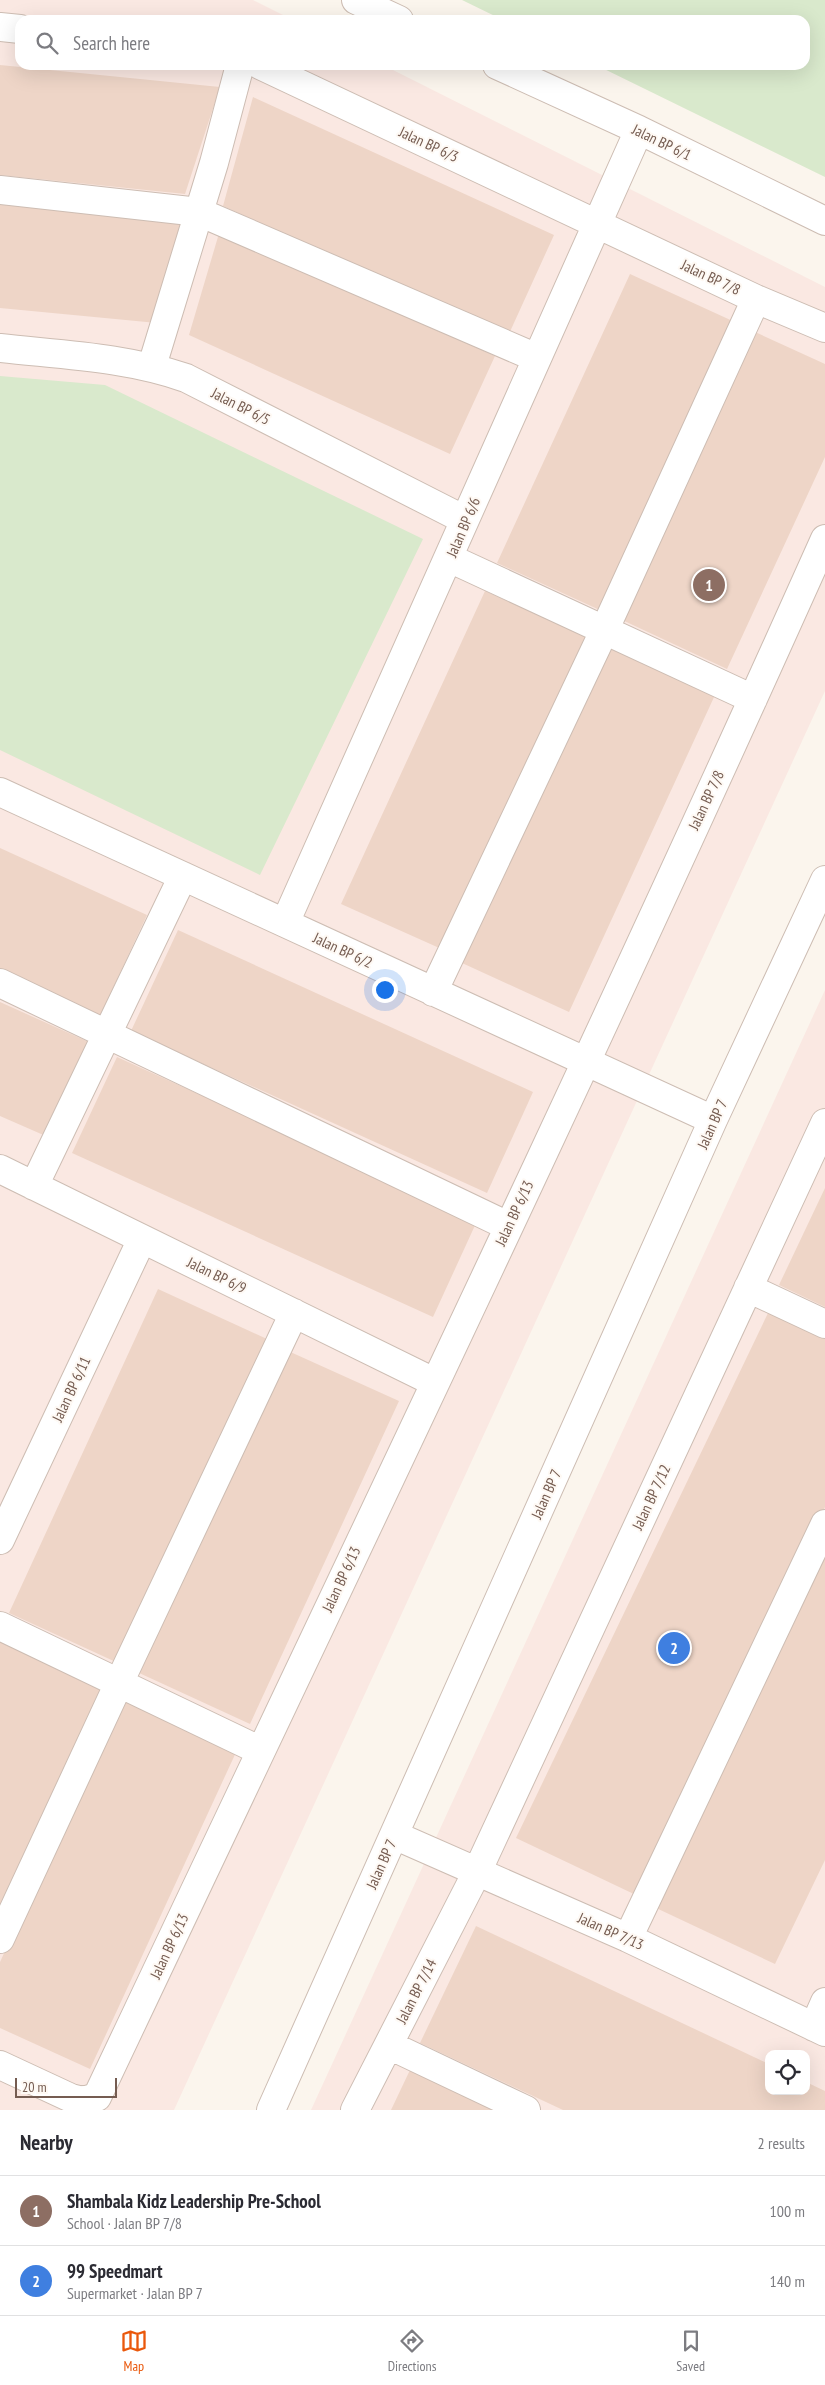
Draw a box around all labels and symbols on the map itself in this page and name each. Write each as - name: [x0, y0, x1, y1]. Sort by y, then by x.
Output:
- street label: Jalan BP 6/1: [628, 119, 695, 164]
- street label: Jalan BP 6/3: [395, 122, 462, 166]
- street label: Jalan BP 7/8: [677, 255, 744, 299]
- street label: Jalan BP 6/5: [208, 383, 274, 429]
- street label: Jalan BP 6/6: [441, 494, 484, 561]
- pin: 1: [693, 566, 725, 604]
- street label: Jalan BP 7/8: [684, 767, 728, 834]
- street label: Jalan BP 6/2: [309, 928, 376, 972]
- your location: [372, 977, 398, 1003]
- street label: Jalan BP 7: [692, 1096, 731, 1153]
- street label: Jalan BP 6/13: [490, 1177, 537, 1250]
- street label: Jalan BP 6/9: [183, 1252, 250, 1297]
- street label: Jalan BP 6/11: [47, 1353, 94, 1426]
- street label: Jalan BP 7/12: [627, 1461, 674, 1534]
- street label: Jalan BP 7: [526, 1466, 565, 1523]
- street label: Jalan BP 6/13: [317, 1543, 364, 1616]
- pin: 2: [658, 1629, 690, 1667]
- street label: Jalan BP 7: [361, 1836, 400, 1893]
- street label: Jalan BP 7/13: [574, 1908, 647, 1954]
- street label: Jalan BP 6/13: [145, 1910, 192, 1983]
- street label: Jalan BP 7/14: [391, 1955, 440, 2027]
- scale bar: [15, 2075, 118, 2098]

